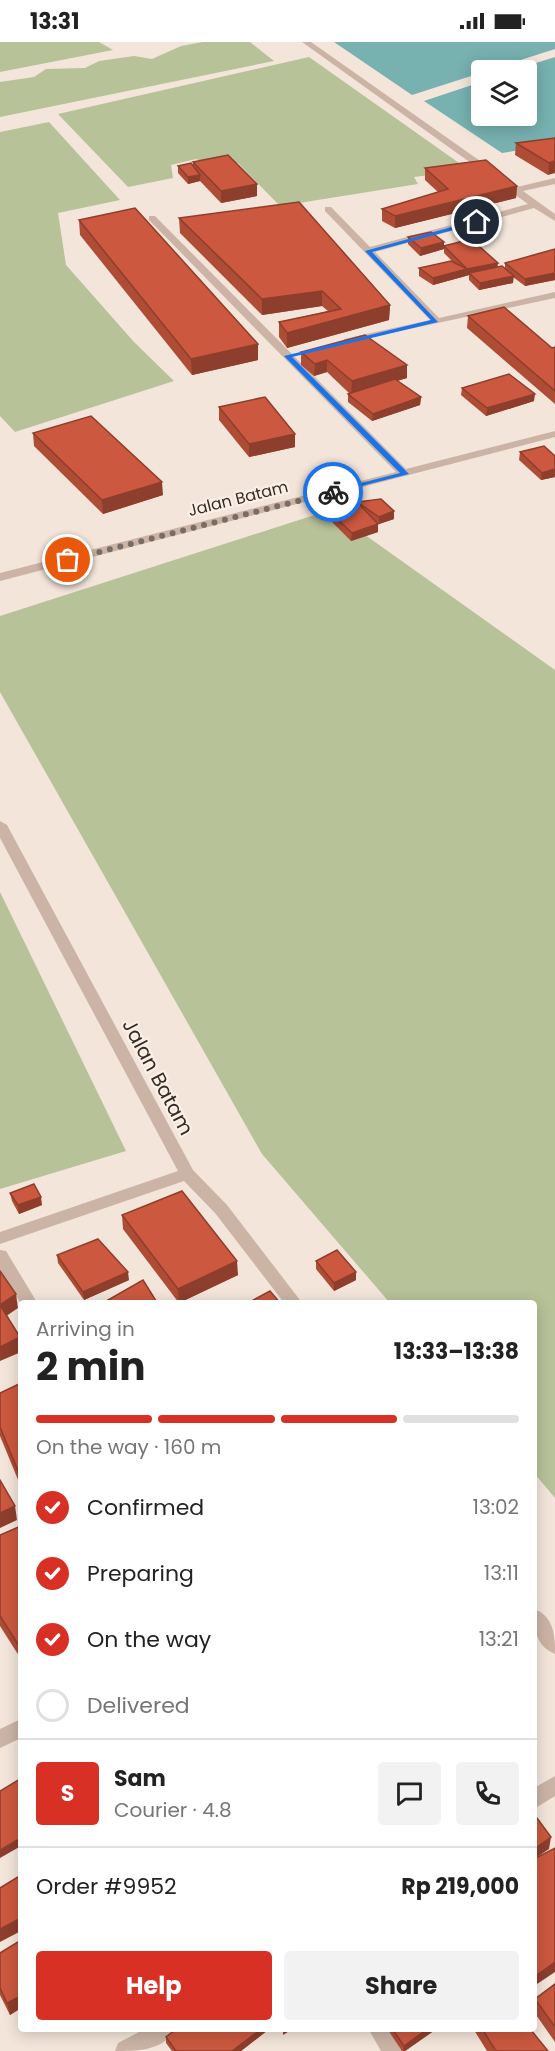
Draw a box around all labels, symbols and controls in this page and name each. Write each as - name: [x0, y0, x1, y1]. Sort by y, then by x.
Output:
- text: 13:31: [30, 6, 79, 37]
- map controls: [471, 60, 537, 126]
- button: layers: [471, 60, 537, 126]
- pin: [451, 196, 502, 247]
- icon: home: [460, 205, 493, 238]
- courier: [303, 462, 363, 522]
- street label: Jalan Batam: [186, 475, 291, 522]
- icon: bike: [317, 476, 350, 509]
- pin: [42, 534, 93, 585]
- icon: bag: [51, 543, 84, 576]
- street label: Jalan Batam: [116, 1014, 200, 1140]
- text: Arriving in: [36, 1315, 135, 1343]
- text: 13:33–13:38: [394, 1336, 519, 1367]
- text: 2 min: [36, 1339, 146, 1394]
- text: On the way · 160 m: [36, 1433, 221, 1461]
- icon: check: [36, 1491, 69, 1524]
- text: Confirmed: [87, 1492, 204, 1523]
- text: 13:02: [473, 1493, 519, 1521]
- icon: check: [36, 1557, 69, 1590]
- text: Preparing: [87, 1558, 194, 1589]
- text: 13:11: [484, 1559, 519, 1587]
- icon: check: [36, 1623, 69, 1656]
- text: On the way: [87, 1624, 211, 1655]
- text: 13:21: [479, 1625, 519, 1653]
- text: Delivered: [87, 1690, 190, 1721]
- button: chat: [378, 1762, 441, 1825]
- button: phone: [456, 1762, 519, 1825]
- text: Sam: [114, 1763, 166, 1794]
- text: S: [61, 1778, 74, 1809]
- text: Courier · 4.8: [114, 1796, 232, 1824]
- text: Order #9952: [36, 1871, 177, 1902]
- text: Rp 219,000: [401, 1871, 519, 1902]
- button: Help: [36, 1951, 272, 2020]
- button: Share: [284, 1951, 519, 2020]

